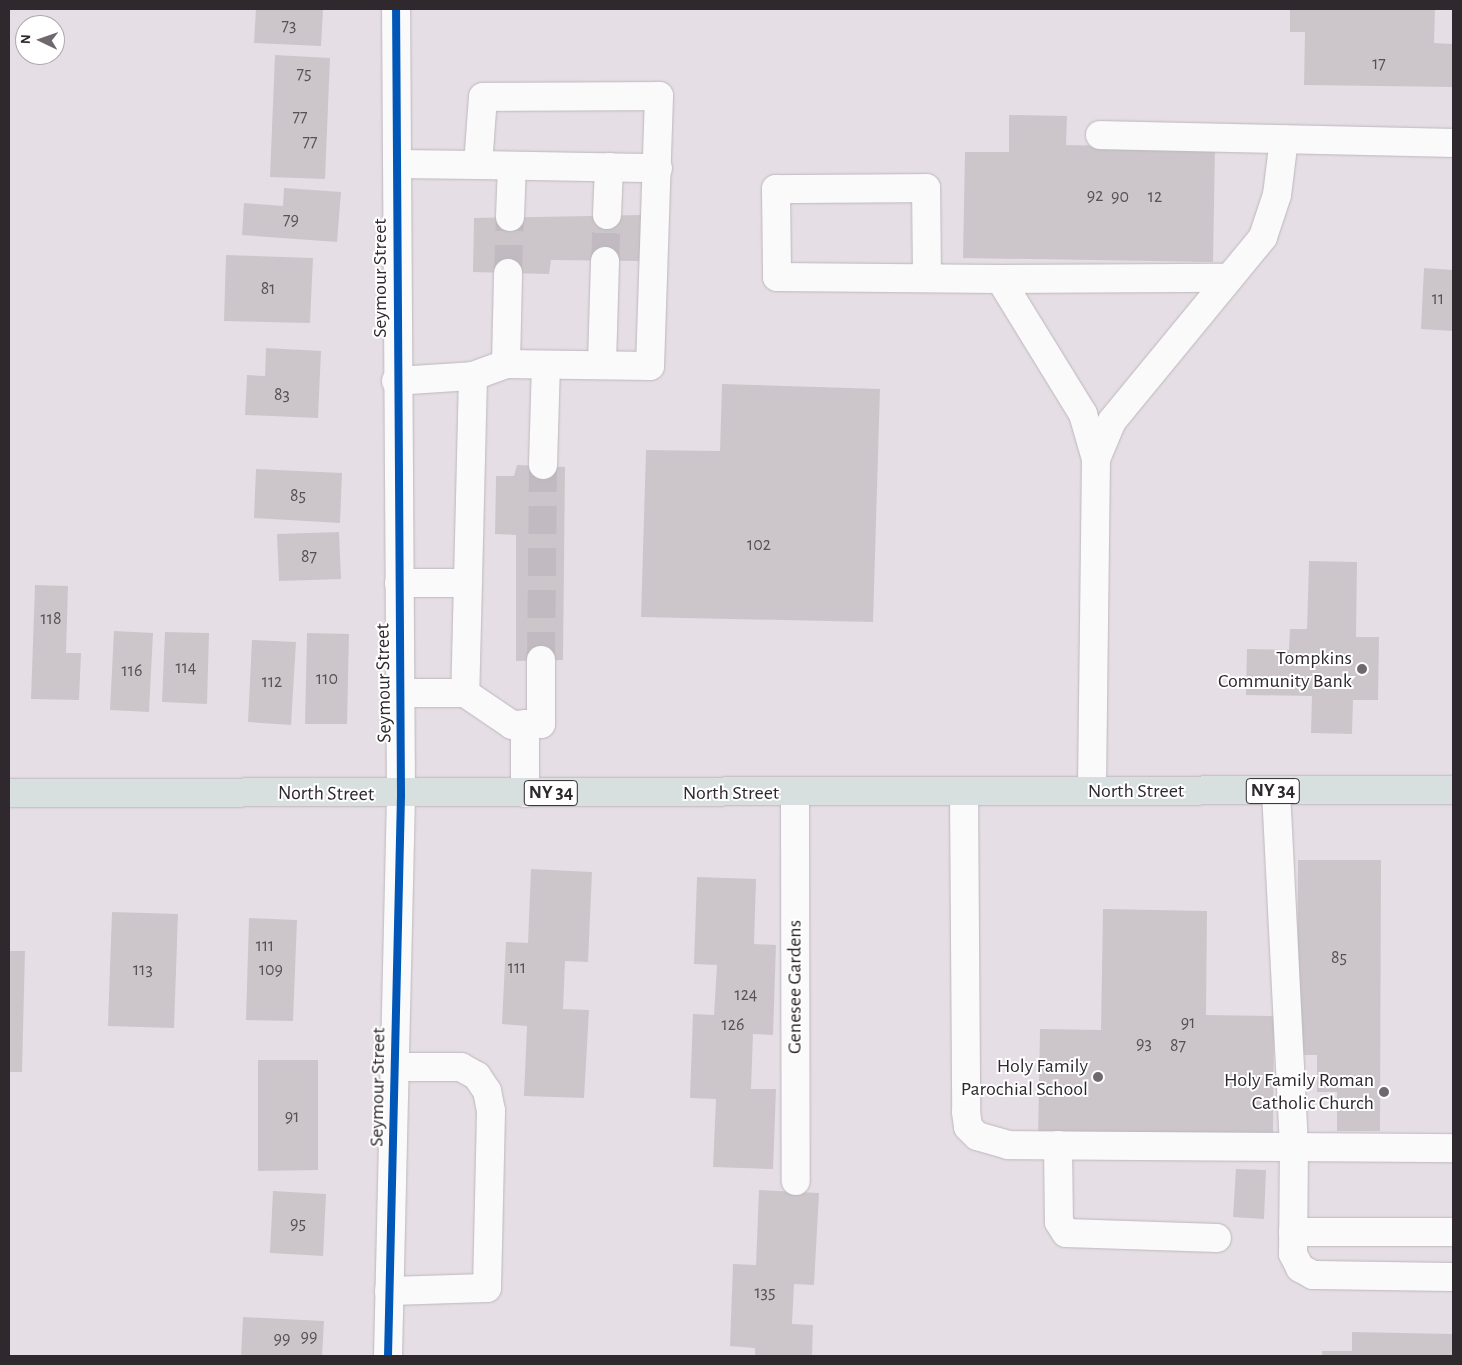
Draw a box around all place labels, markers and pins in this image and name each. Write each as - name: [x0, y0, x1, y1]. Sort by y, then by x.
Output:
- place label: Tompkins Community Bank: [1218, 646, 1352, 693]
- marker: Tompkins Community Bank: [1356, 663, 1368, 675]
- place label: Holy Family Parochial School: [961, 1054, 1088, 1101]
- place label: Holy Family Roman Catholic Church: [1224, 1068, 1374, 1115]
- marker: Holy Family Parochial School: [1092, 1071, 1104, 1083]
- marker: Holy Family Roman Catholic Church: [1378, 1086, 1390, 1098]

